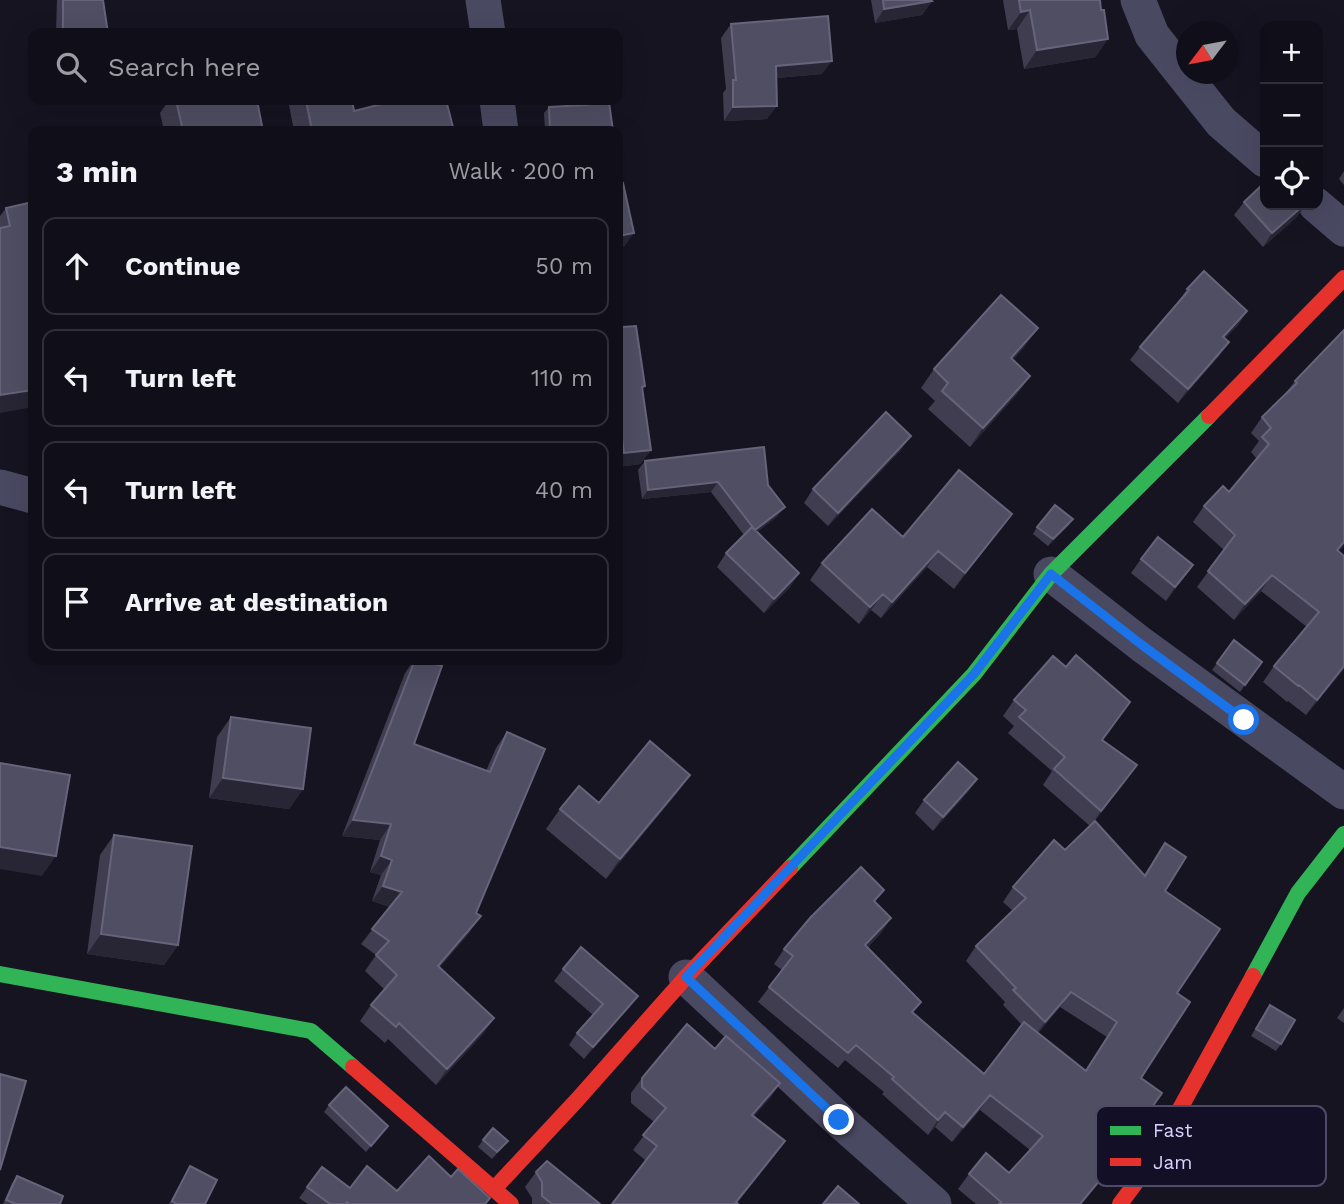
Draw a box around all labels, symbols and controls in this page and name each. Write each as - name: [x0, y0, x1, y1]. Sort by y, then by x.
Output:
- north arrow: [1176, 21, 1239, 84]
- map controls: [1260, 21, 1323, 210]
- button: +: [1260, 21, 1323, 84]
- search box: [28, 28, 623, 105]
- icon: search: [52, 48, 90, 86]
- text: Search here: [108, 52, 260, 82]
- button: −: [1260, 84, 1323, 147]
- button: locate: [1260, 147, 1323, 210]
- text: 3 min: [56, 154, 138, 189]
- text: Walk · 200 m: [449, 158, 595, 185]
- icon: ahead: [58, 247, 96, 285]
- text: Continue: [125, 251, 241, 281]
- text: 50 m: [536, 253, 593, 280]
- icon: left: [58, 359, 96, 397]
- text: Turn left: [125, 363, 236, 393]
- text: 110 m: [531, 365, 593, 392]
- icon: left: [58, 471, 96, 509]
- text: Turn left: [125, 475, 236, 505]
- text: 40 m: [535, 477, 593, 504]
- icon: arrive: [58, 583, 96, 621]
- text: Arrive at destination: [125, 587, 388, 617]
- route start: [1228, 704, 1259, 735]
- route end: [823, 1104, 854, 1135]
- legend: [1096, 1106, 1326, 1186]
- text: Fast: [1153, 1119, 1192, 1142]
- text: Jam: [1153, 1151, 1192, 1174]

